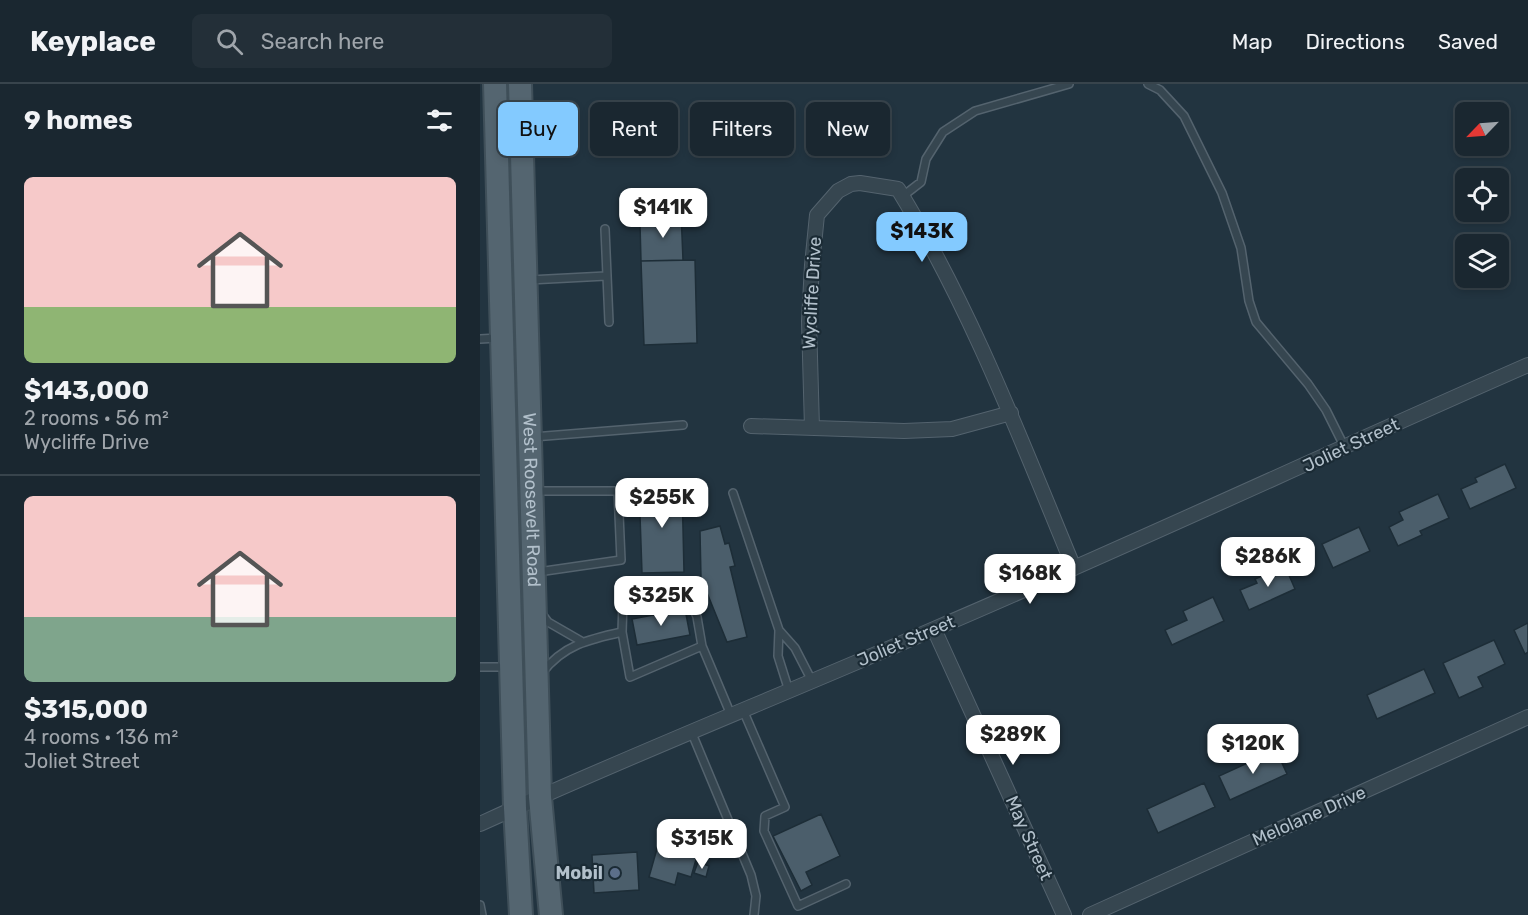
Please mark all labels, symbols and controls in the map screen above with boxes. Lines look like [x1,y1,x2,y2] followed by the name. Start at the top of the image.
[192,14,612,68] search box
[30,25,156,58] text: Keyplace
[213,25,246,58] icon: search
[261,28,384,55] text: Search here
[1232,29,1273,54] text: Map
[1306,29,1405,54] text: Directions
[1438,29,1498,54] text: Saved
[498,102,578,156] chip: Buy
[590,102,678,156] chip: Rent
[690,102,794,156] chip: Filters
[806,102,890,156] chip: New
[1455,102,1509,156] north arrow
[1455,102,1509,288] map controls
[423,104,456,137] icon: filters
[24,105,133,136] text: 9 homes
[1455,168,1509,222] button: locate
[621,188,705,239] pin: $141K
[633,195,693,219] text: $141K
[880,212,964,263] pin: $143K
[186,216,294,324] icon: home
[890,219,954,243] text: $143K
[1455,234,1509,288] button: layers
[798,236,826,350] street label: Wycliffe Drive
[24,375,149,406] text: $143,000
[24,406,169,430] text: 2 rooms · 56 m²
[518,412,545,587] street label: West Roosevelt Road
[1299,413,1403,477] street label: Joliet Street
[24,430,149,454] text: Wycliffe Drive
[620,478,704,529] pin: $255K
[629,485,695,509] text: $255K
[186,535,294,643] icon: home
[1226,537,1310,588] pin: $286K
[1235,544,1301,568] text: $286K
[988,554,1072,605] pin: $168K
[998,561,1062,585] text: $168K
[619,576,703,627] pin: $325K
[628,583,694,607] text: $325K
[854,611,958,671] street label: Joliet Street
[24,694,148,725] text: $315,000
[971,715,1055,766] pin: $289K
[980,722,1046,746] text: $289K
[1211,724,1295,775] pin: $120K
[24,725,178,749] text: 4 rooms · 136 m²
[1221,731,1285,755] text: $120K
[24,749,140,773] text: Joliet Street
[1249,781,1369,851] street label: Melolane Drive
[1001,792,1057,884] street label: May Street
[660,819,744,870] pin: $315K
[671,826,733,850] text: $315K
[555,862,603,884] place label: Mobil
[608,866,622,880] marker: Mobil

